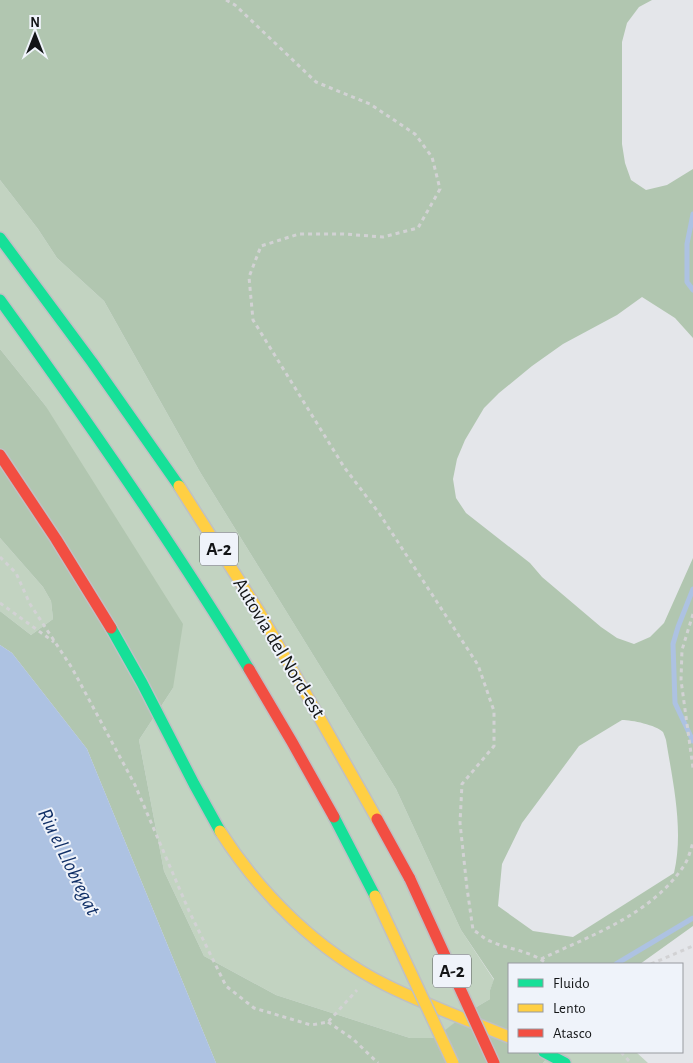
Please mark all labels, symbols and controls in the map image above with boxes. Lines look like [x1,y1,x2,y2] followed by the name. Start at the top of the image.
[10,10,60,60] north arrow
[30,16,40,30] text: N
[200,532,238,566] road number: A-2
[229,574,329,722] street label: Autovia del Nord-est
[34,805,104,919] water label: Riu el Llobregat
[433,954,471,988] road number: A-2
[508,963,683,1053] legend
[553,976,590,991] text: Fluido
[553,1001,586,1016] text: Lento
[553,1026,592,1041] text: Atasco

